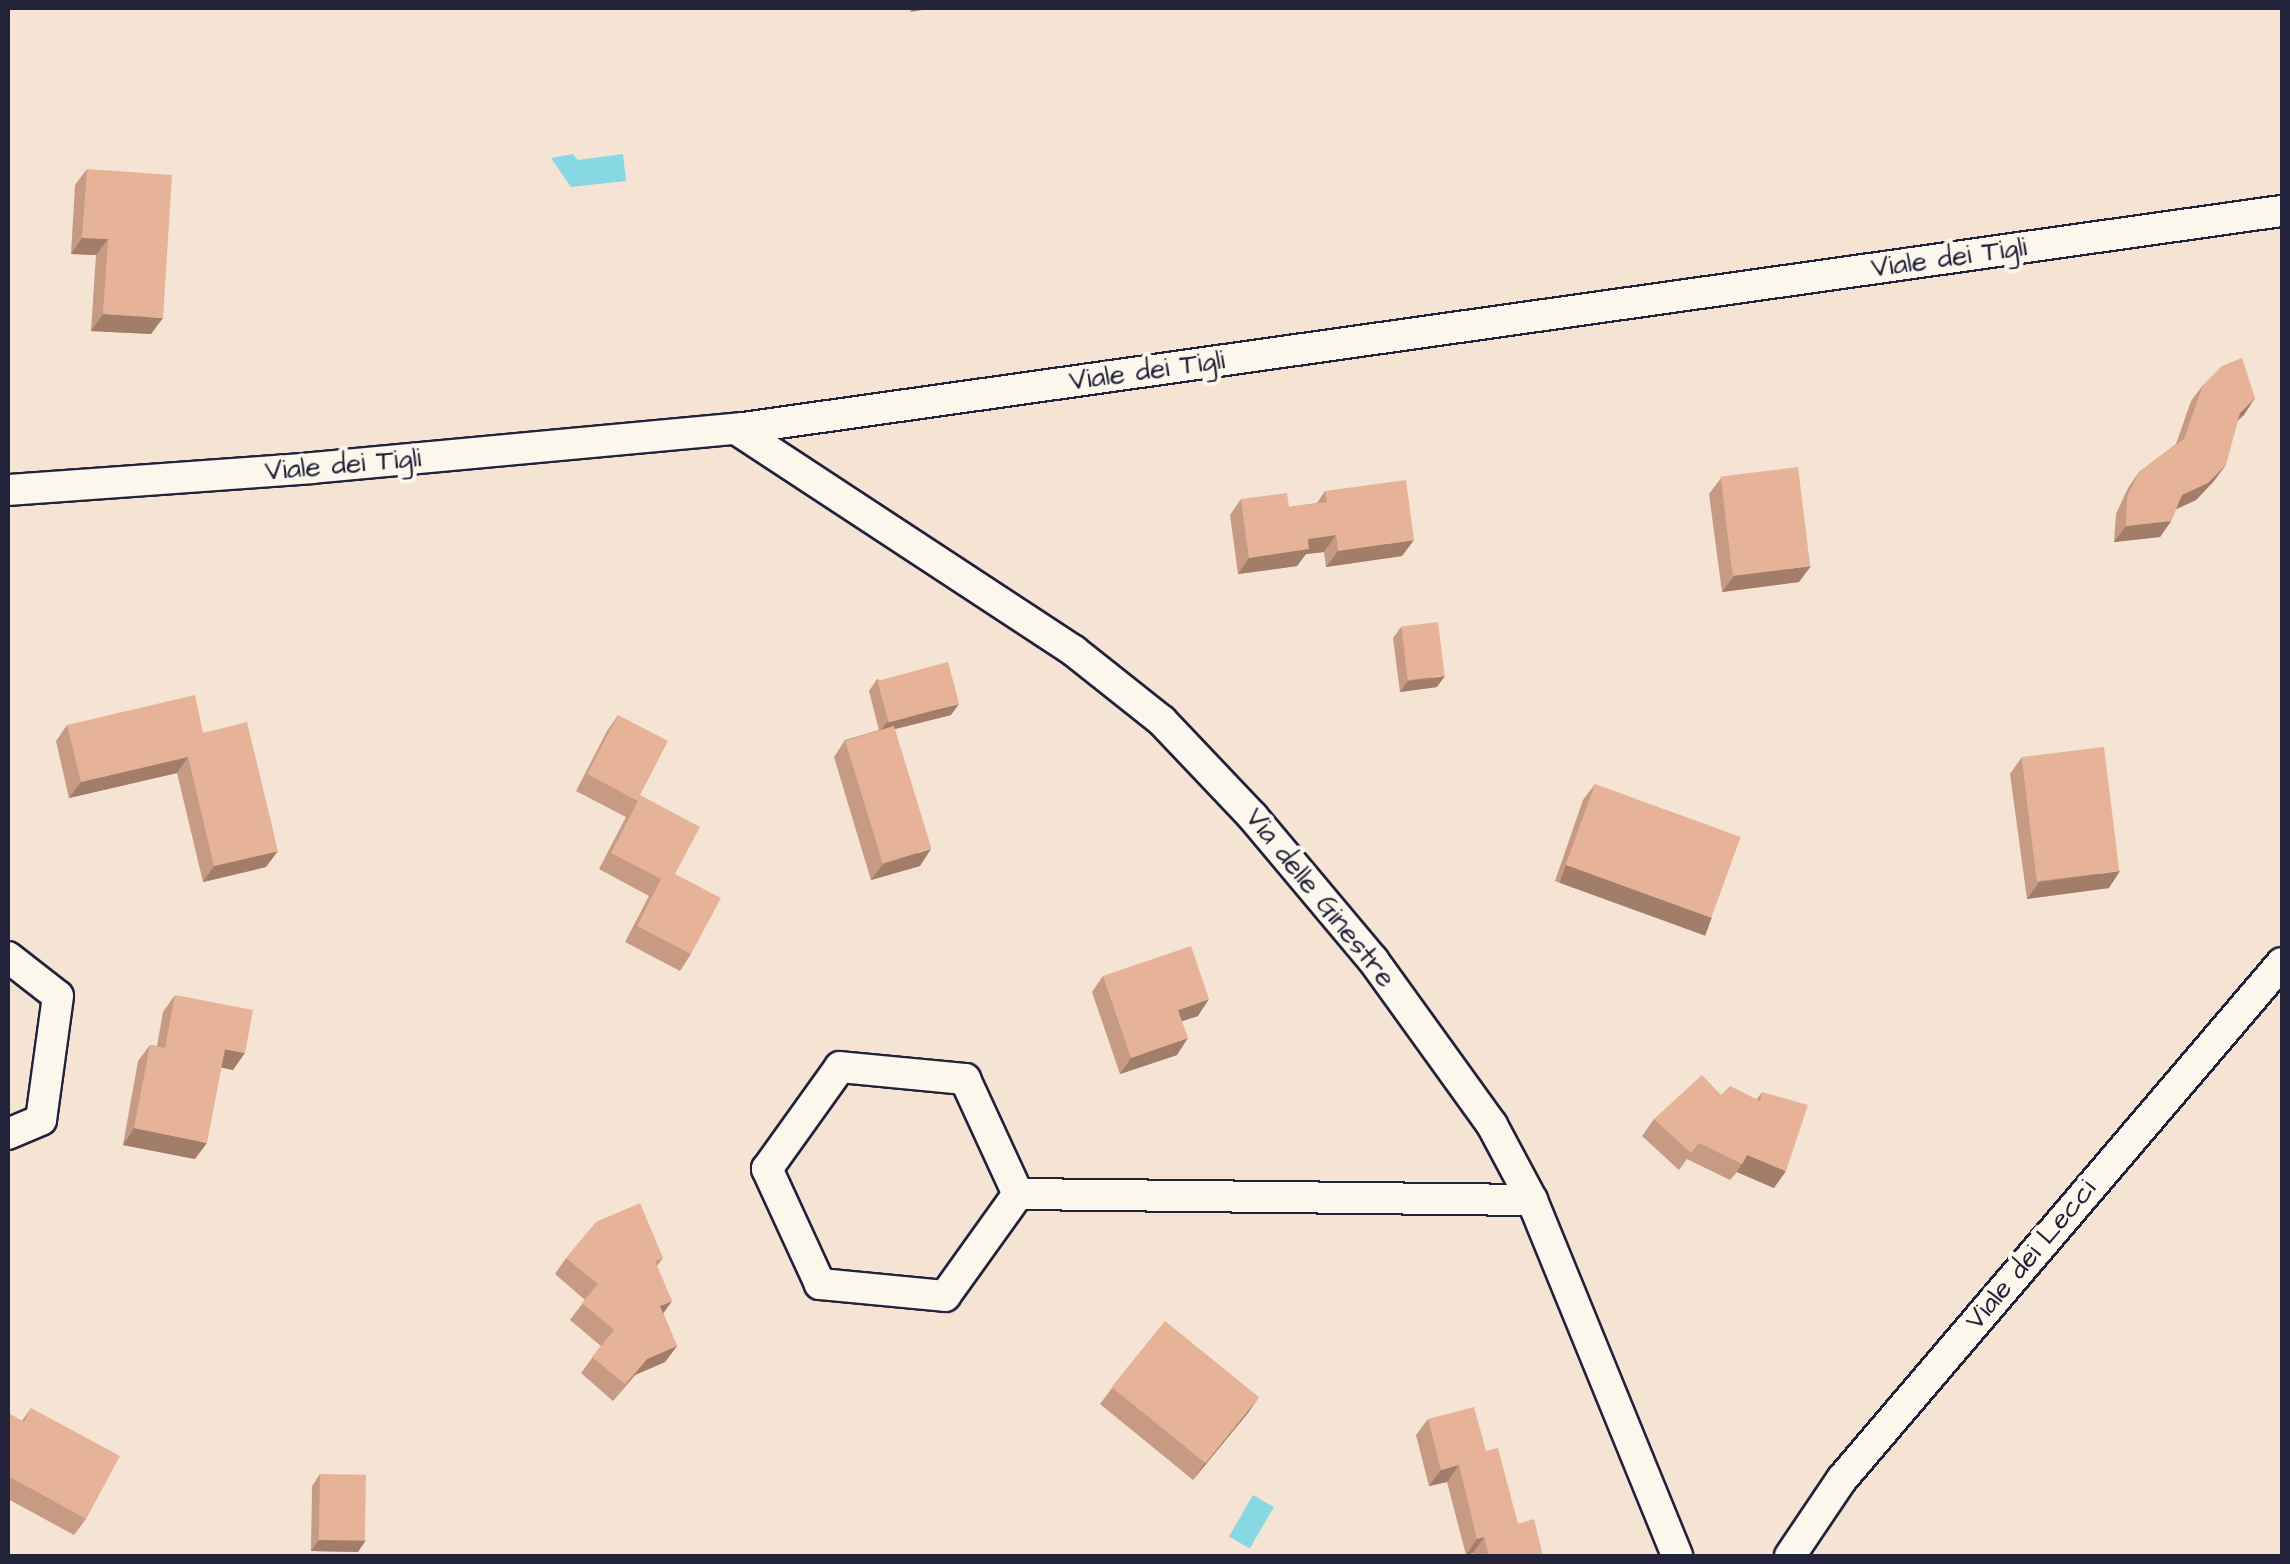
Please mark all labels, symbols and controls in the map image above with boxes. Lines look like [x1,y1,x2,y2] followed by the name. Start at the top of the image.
[1869,230,2029,286] street label: Viale dei Tigli
[1067,343,1227,399] street label: Viale dei Tigli
[264,441,422,489] street label: Viale dei Tigli
[1238,802,1402,994] street label: Via delle Ginestre
[1958,1173,2104,1337] street label: Viale dei Lecci

